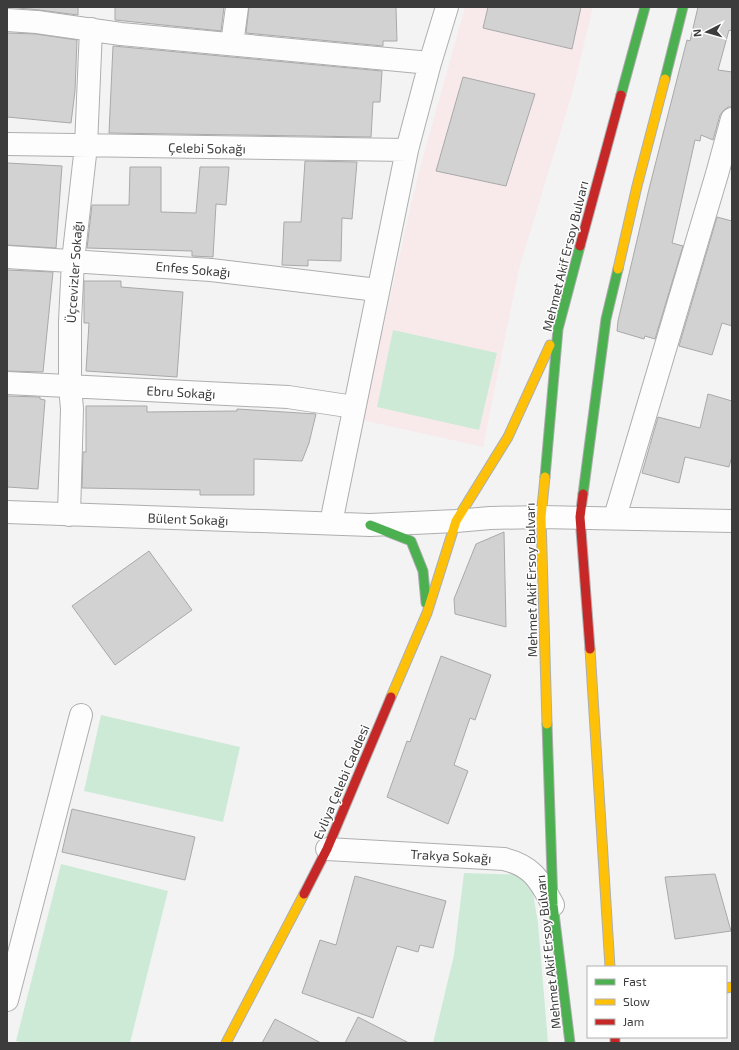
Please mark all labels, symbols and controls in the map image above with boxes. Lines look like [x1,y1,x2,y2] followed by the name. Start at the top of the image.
[687,12,727,52] north arrow
[690,28,703,38] text: N
[168,139,246,158] street label: Çelebi Sokağı
[539,179,591,333] street label: Mehmet Akif Ersoy Bulvarı
[62,220,87,324] street label: Üçcevizler Sokağı
[155,258,231,280] street label: Enfes Sokağı
[146,382,216,402] street label: Ebru Sokağı
[522,503,540,657] street label: Mehmet Akif Ersoy Bulvarı
[147,510,229,528] street label: Bülent Sokağı
[310,722,373,842] street label: Evliya Çelebi Caddesi
[410,846,492,866] street label: Trakya Sokağı
[532,874,564,1030] street label: Mehmet Akif Ersoy Bulvarı
[587,966,727,1038] legend
[623,974,647,988] text: Fast
[623,994,650,1008] text: Slow
[623,1014,644,1028] text: Jam

